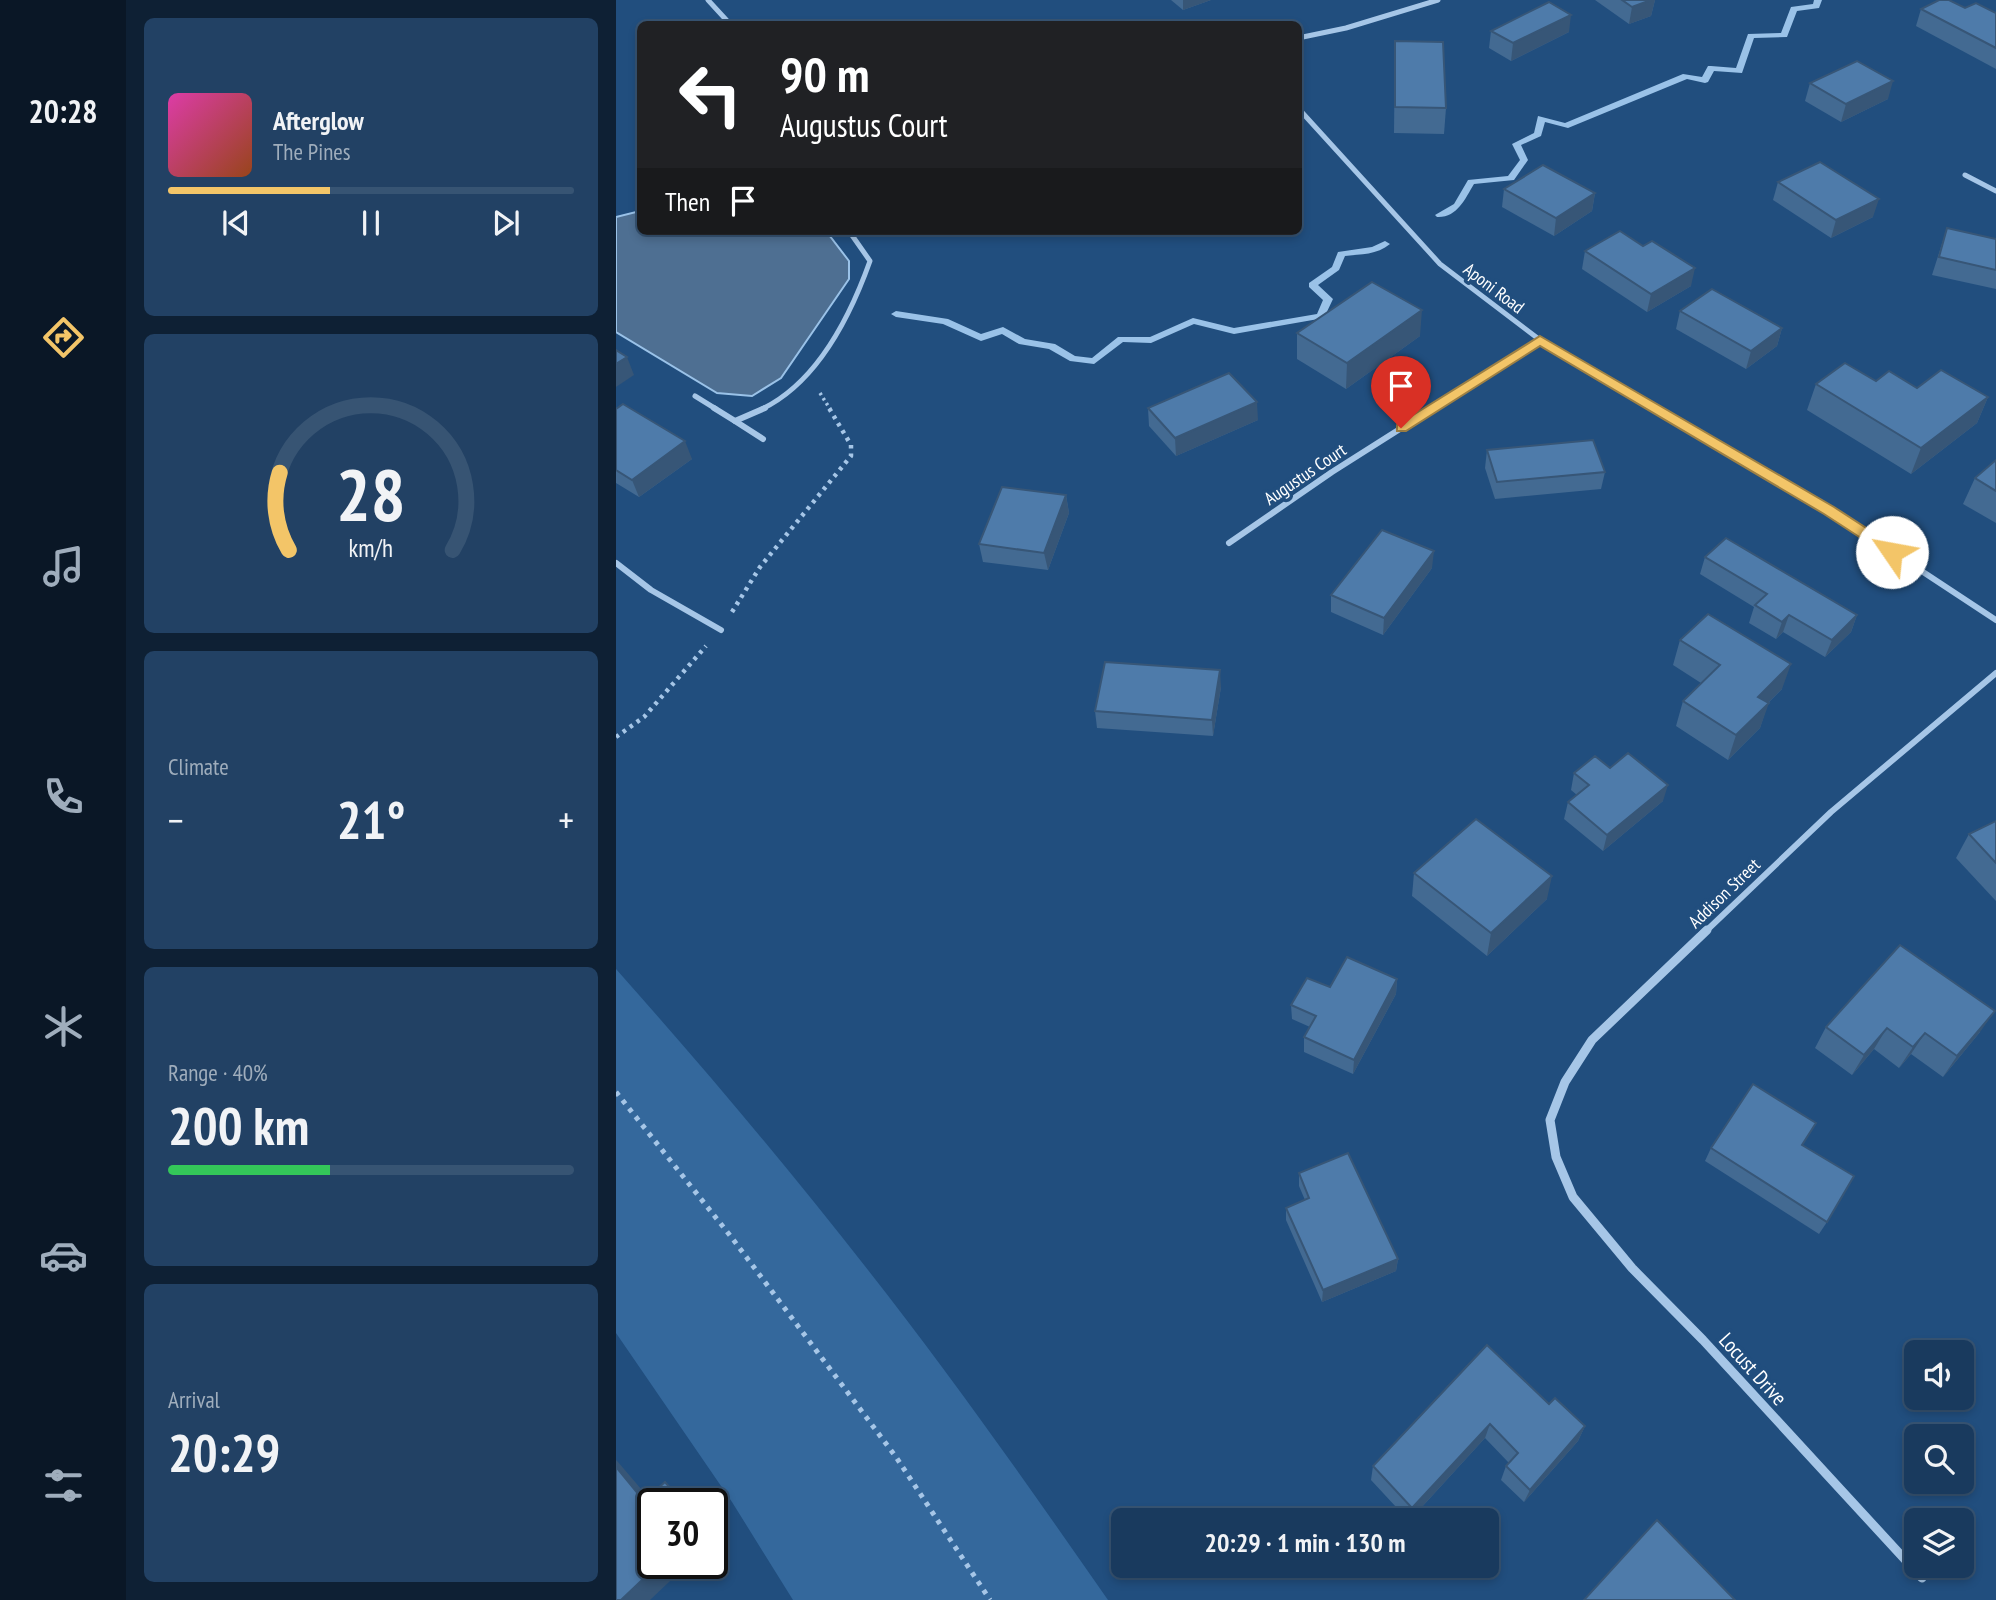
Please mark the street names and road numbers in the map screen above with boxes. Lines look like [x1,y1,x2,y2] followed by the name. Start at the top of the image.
[1459,258,1529,318] street label: Aponi Road
[1259,438,1351,510] street label: Augustus Court
[1683,853,1765,933] street label: Addison Street
[1713,1327,1793,1411] street label: Locust Drive

